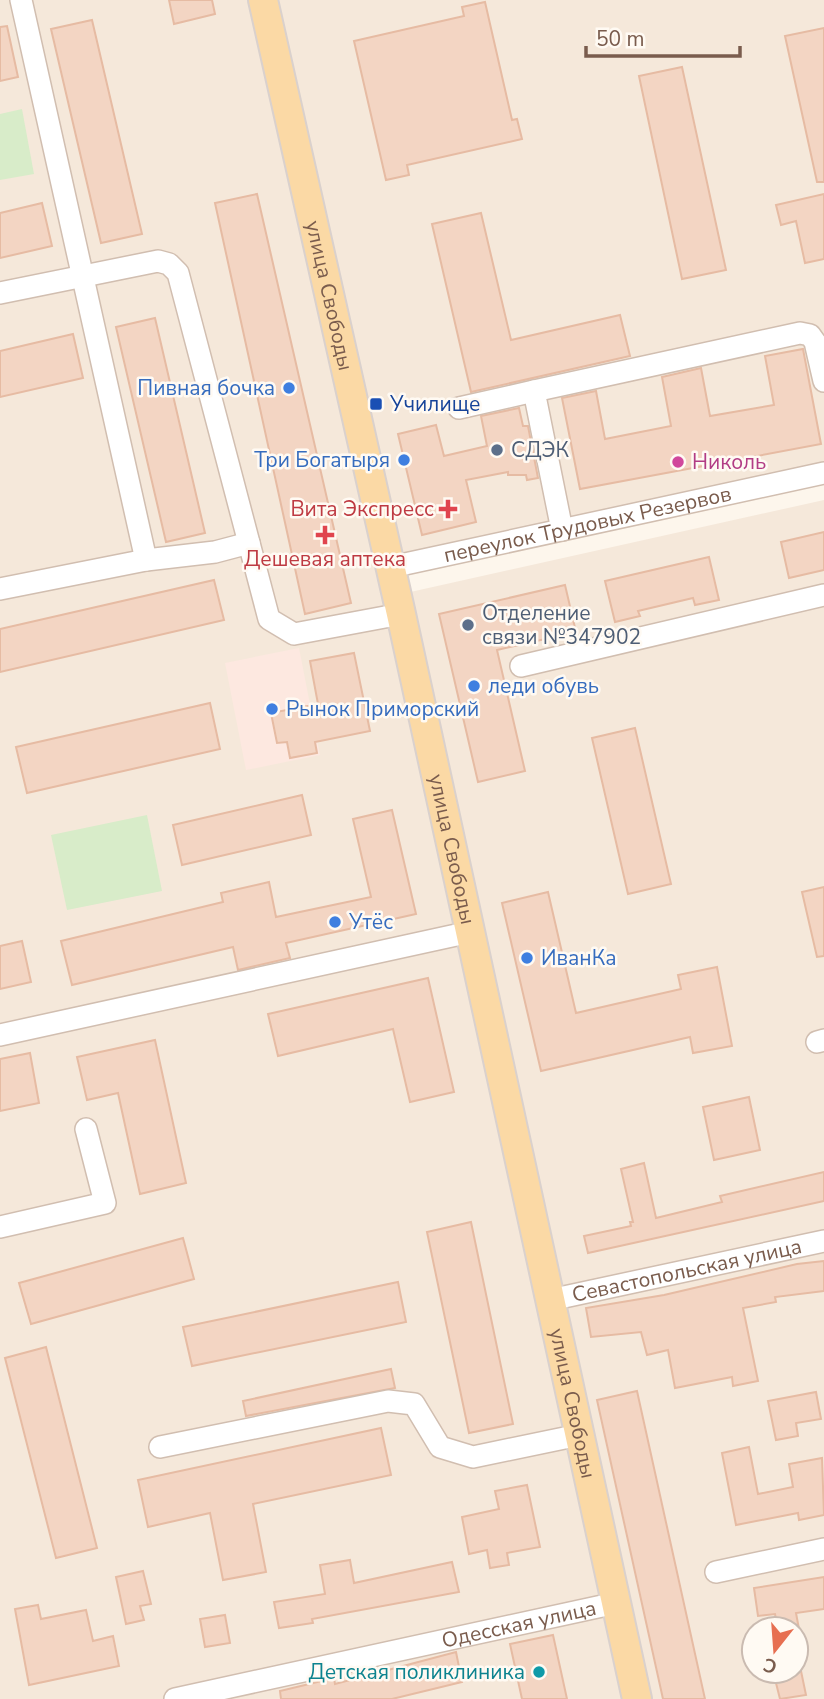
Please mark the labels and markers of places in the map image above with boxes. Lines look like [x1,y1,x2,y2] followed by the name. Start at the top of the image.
[137,374,275,402] place label: Пивная бочка
[281,380,297,396] marker: Пивная бочка
[389,390,480,418] place label: Училище
[368,396,384,412] marker: Училище
[511,436,570,464] place label: СДЭК
[489,442,505,458] marker: СДЭК
[254,446,390,474] place label: Три Богатыря
[692,448,766,476] place label: Николь
[396,452,412,468] marker: Три Богатыря
[670,454,686,470] marker: Николь
[290,495,434,523] place label: Вита Экспресс
[440,501,456,517] marker: Вита Экспресс
[317,527,333,543] marker: Дешевая аптека
[244,545,406,573] place label: Дешевая аптека
[482,599,641,651] place label: Отделение связи №347902
[460,617,476,633] marker: Отделение связи №347902
[488,672,599,700] place label: леди обувь
[466,678,482,694] marker: леди обувь
[286,695,479,723] place label: Рынок Приморский
[264,701,280,717] marker: Рынок Приморский
[348,908,393,936] place label: Утёс
[327,914,343,930] marker: Утёс
[541,944,616,972] place label: ИванКа
[519,950,535,966] marker: ИванКа
[308,1658,525,1686] place label: Детская поликлиника
[531,1664,547,1680] marker: Детская поликлиника

